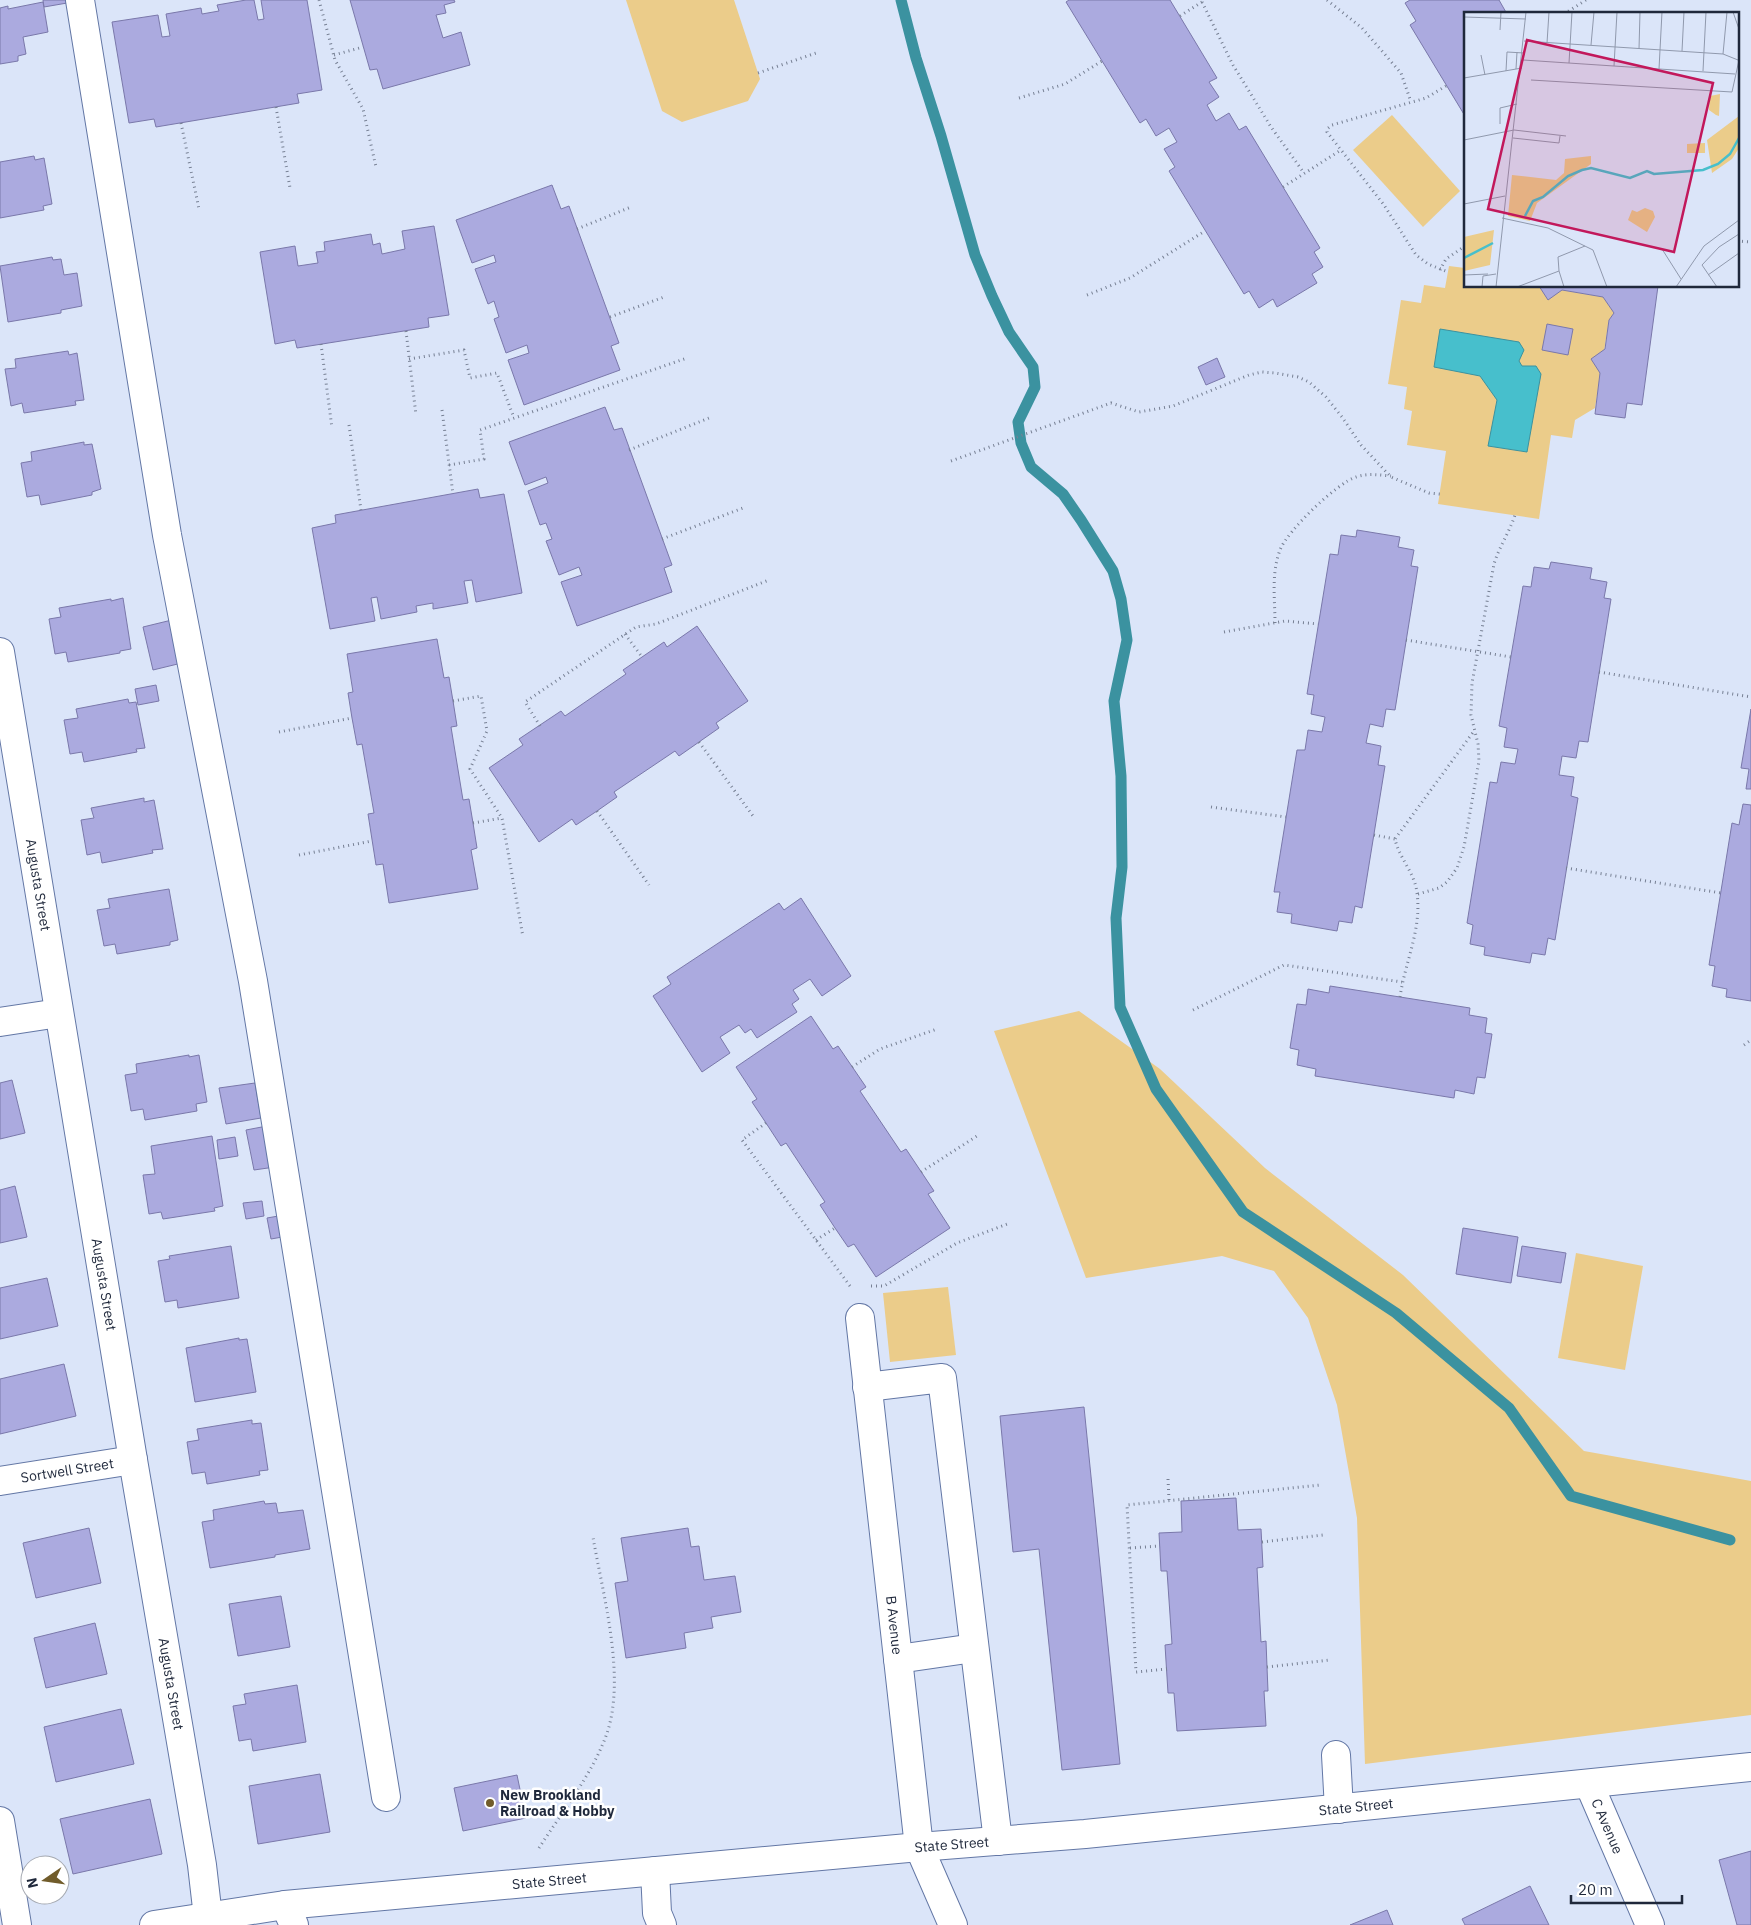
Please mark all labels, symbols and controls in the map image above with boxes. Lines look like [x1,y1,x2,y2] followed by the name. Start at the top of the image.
[1464,12,1738,288] inset map
[22,837,55,932] street label: Augusta Street
[88,1237,121,1332] street label: Augusta Street
[19,1454,115,1487] street label: Sortwell Street
[882,1595,907,1656] street label: B Avenue
[154,1636,188,1731] street label: Augusta Street
[500,1786,615,1820] place label: New Brookland Railroad & Hobby
[1318,1794,1394,1819] street label: State Street
[1587,1796,1627,1857] street label: C Avenue
[484,1797,496,1809] marker: New Brookland Railroad & Hobby
[914,1833,990,1856] street label: State Street
[20,1855,70,1905] north arrow
[511,1868,588,1893] street label: State Street
[1571,1872,1682,1904] scale bar
[22,1876,42,1890] text: N
[1578,1880,1613,1899] text: 20 m

